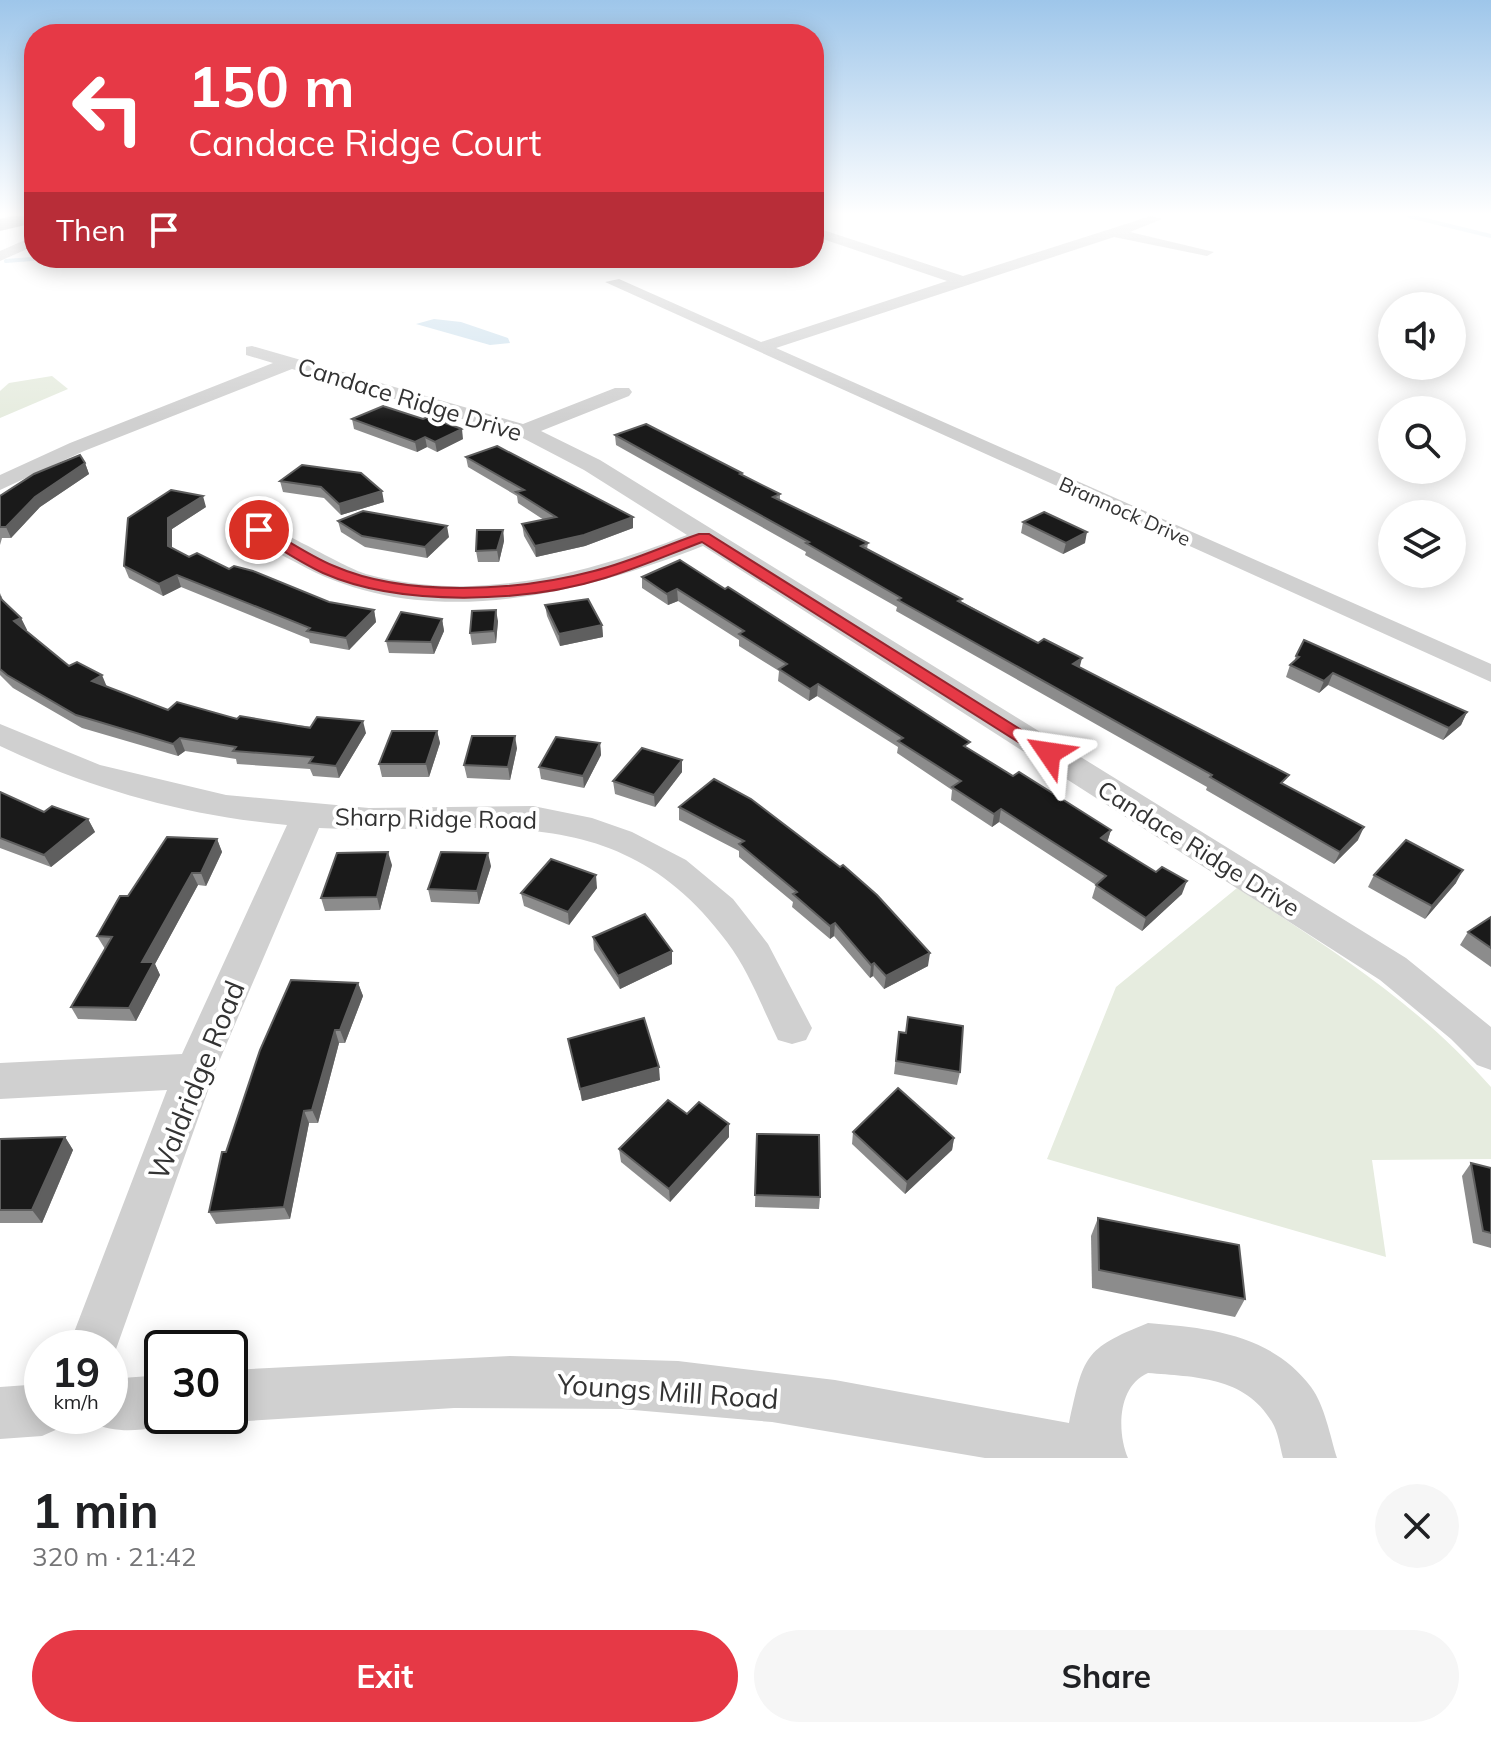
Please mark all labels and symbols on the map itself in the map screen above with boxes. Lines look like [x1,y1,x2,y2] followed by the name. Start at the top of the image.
[294,351,526,447] street label: Candace Ridge Drive
[1055,471,1195,551] street label: Brannock Drive
[225,496,293,564] pin
[1007,711,1091,795] position arrow
[1092,774,1306,922] street label: Candace Ridge Drive
[335,801,537,835] street label: Sharp Ridge Road
[140,975,252,1185] street label: Waldridge Road
[144,1330,248,1434] speed limit sign: 30
[555,1366,780,1416] street label: Youngs Mill Road

